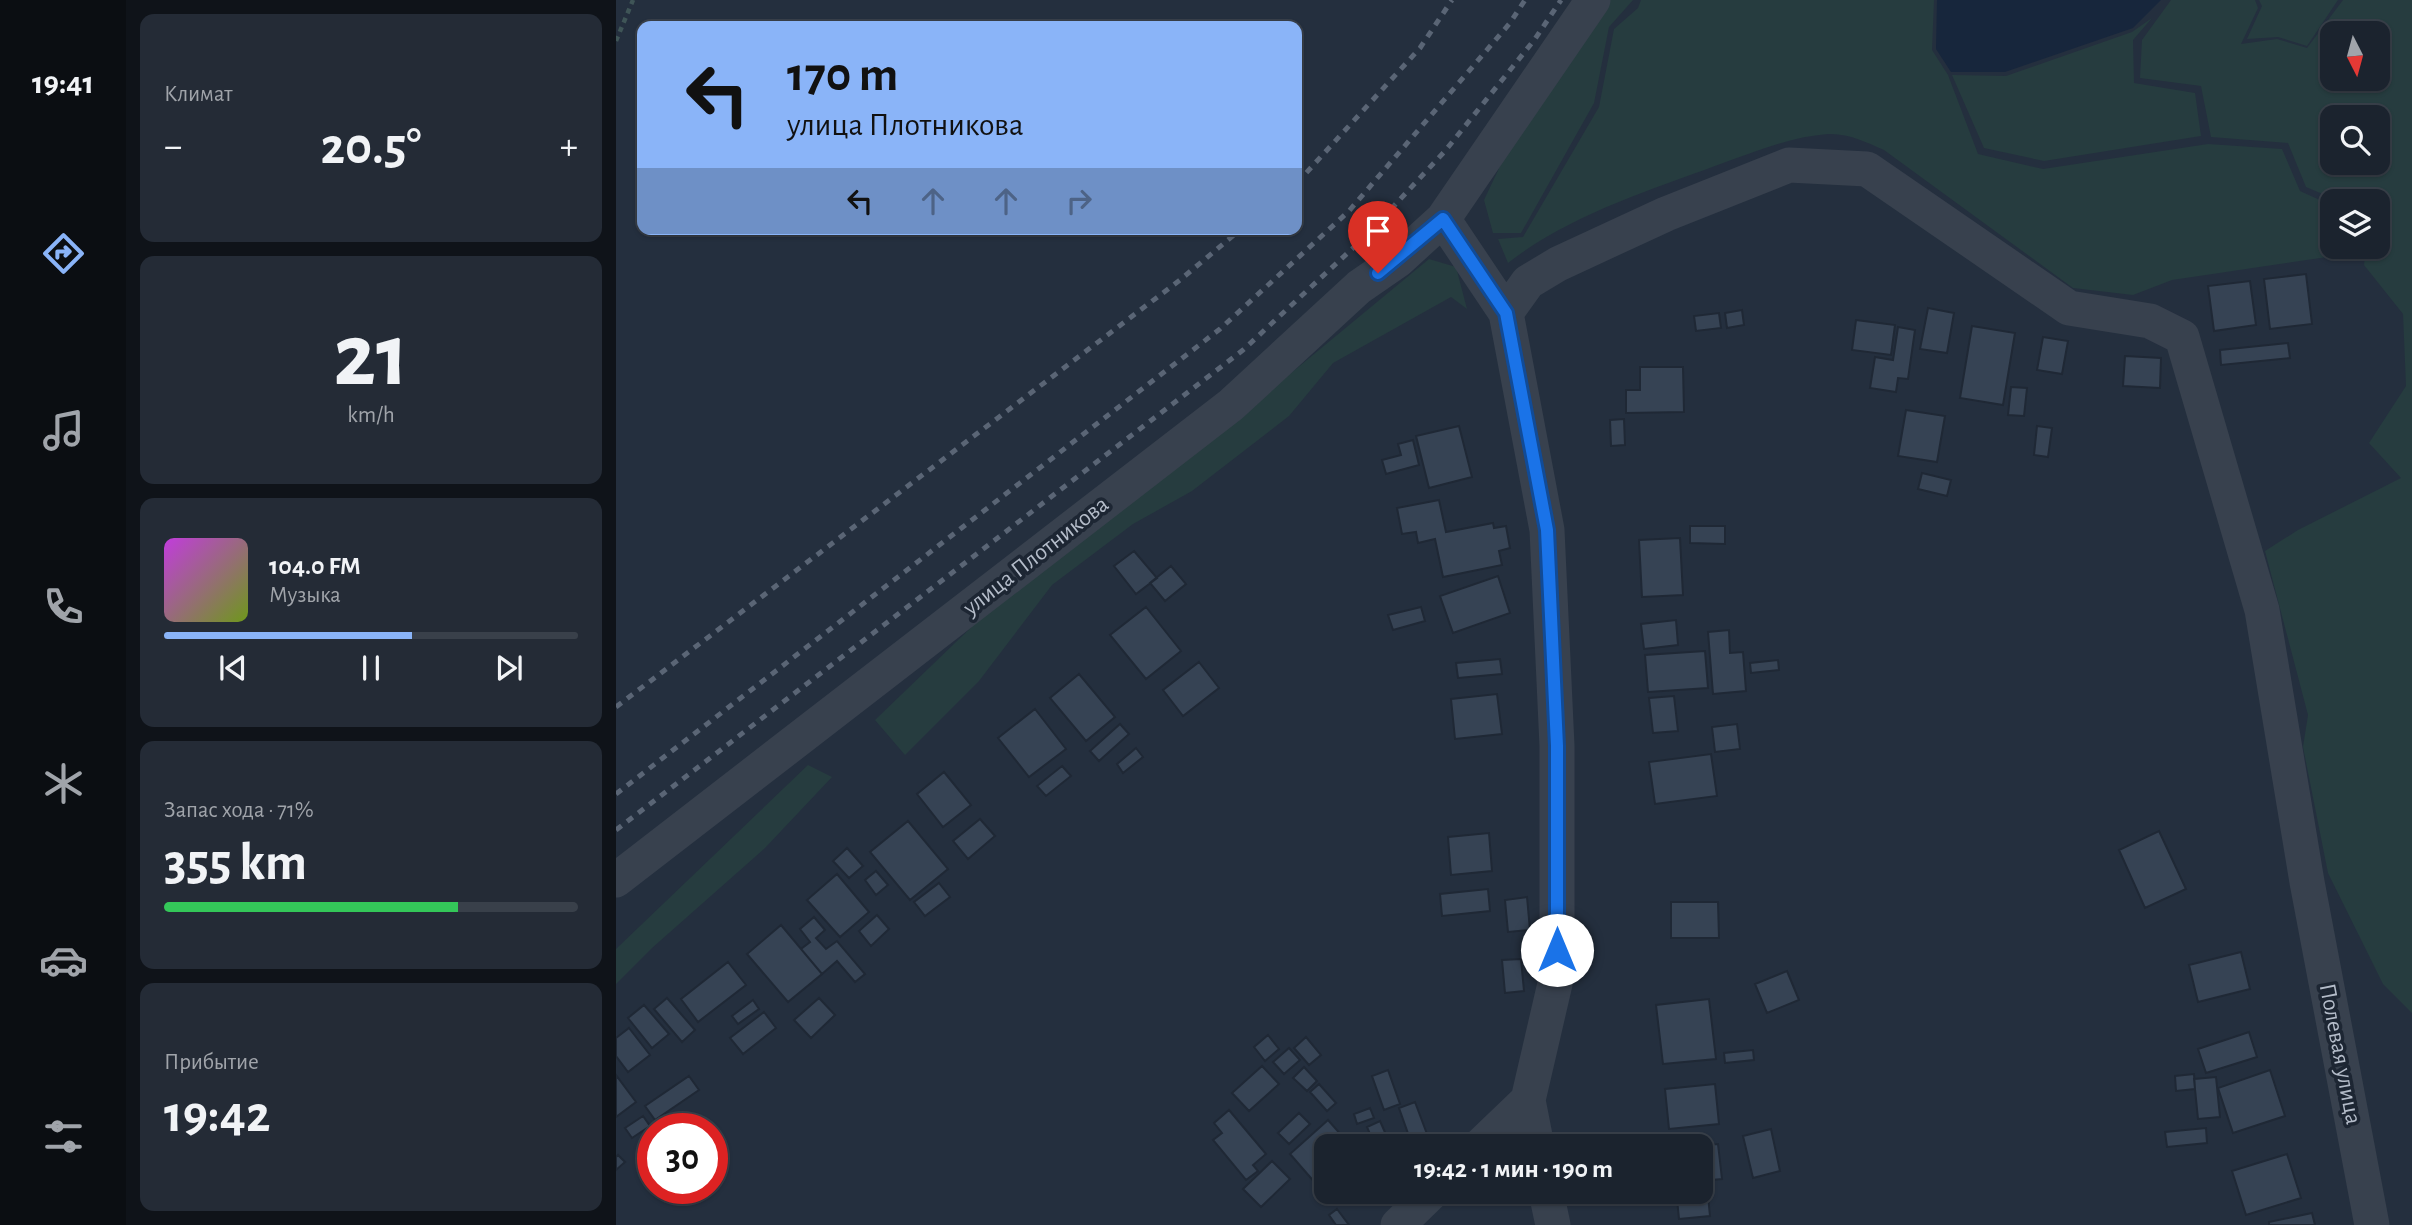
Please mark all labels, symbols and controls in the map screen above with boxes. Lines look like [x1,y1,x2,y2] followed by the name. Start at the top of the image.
[2320,21,2390,91] north arrow
[2320,21,2390,259] map controls
[672,49,763,140] icon: left
[787,51,898,100] text: 170 m
[32,67,94,99] text: 19:41
[164,83,233,106] text: Климат
[2320,105,2390,175] button: search
[787,109,1024,141] text: улица Плотникова
[320,121,422,173] text: 20.5°
[164,128,182,166] text: −
[560,128,578,166] text: +
[841,182,879,220] icon: left
[914,182,952,220] icon: ahead
[987,182,1025,220] icon: ahead
[1060,182,1098,220] icon: right
[2320,189,2390,259] button: layers
[1348,201,1408,273] pin
[1359,212,1397,250] icon: arrive
[39,229,88,278] icon: directions
[333,311,409,402] text: 21
[347,404,395,427] text: km/h
[39,406,88,455] icon: music
[958,492,1113,621] street label: улица Плотникова
[269,553,361,579] text: 104.0 FM
[39,582,88,631] icon: phone
[269,584,341,607] text: Музыка
[214,649,252,687] icon: previous
[352,649,390,687] icon: pause
[490,649,528,687] icon: next
[39,759,88,808] icon: climate
[164,799,314,822] text: Запас хода · 71%
[164,837,307,889] text: 355 km
[1520,913,1594,987] position arrow
[39,936,88,985] icon: car
[2315,981,2365,1127] street label: Полевая улица
[164,1051,259,1074] text: Прибытие
[164,1089,270,1141] text: 19:42
[39,1112,88,1161] icon: filters
[637,1113,728,1204] speed limit sign: 30
[1414,1156,1613,1182] text: 19:42 · 1 мин · 190 m

